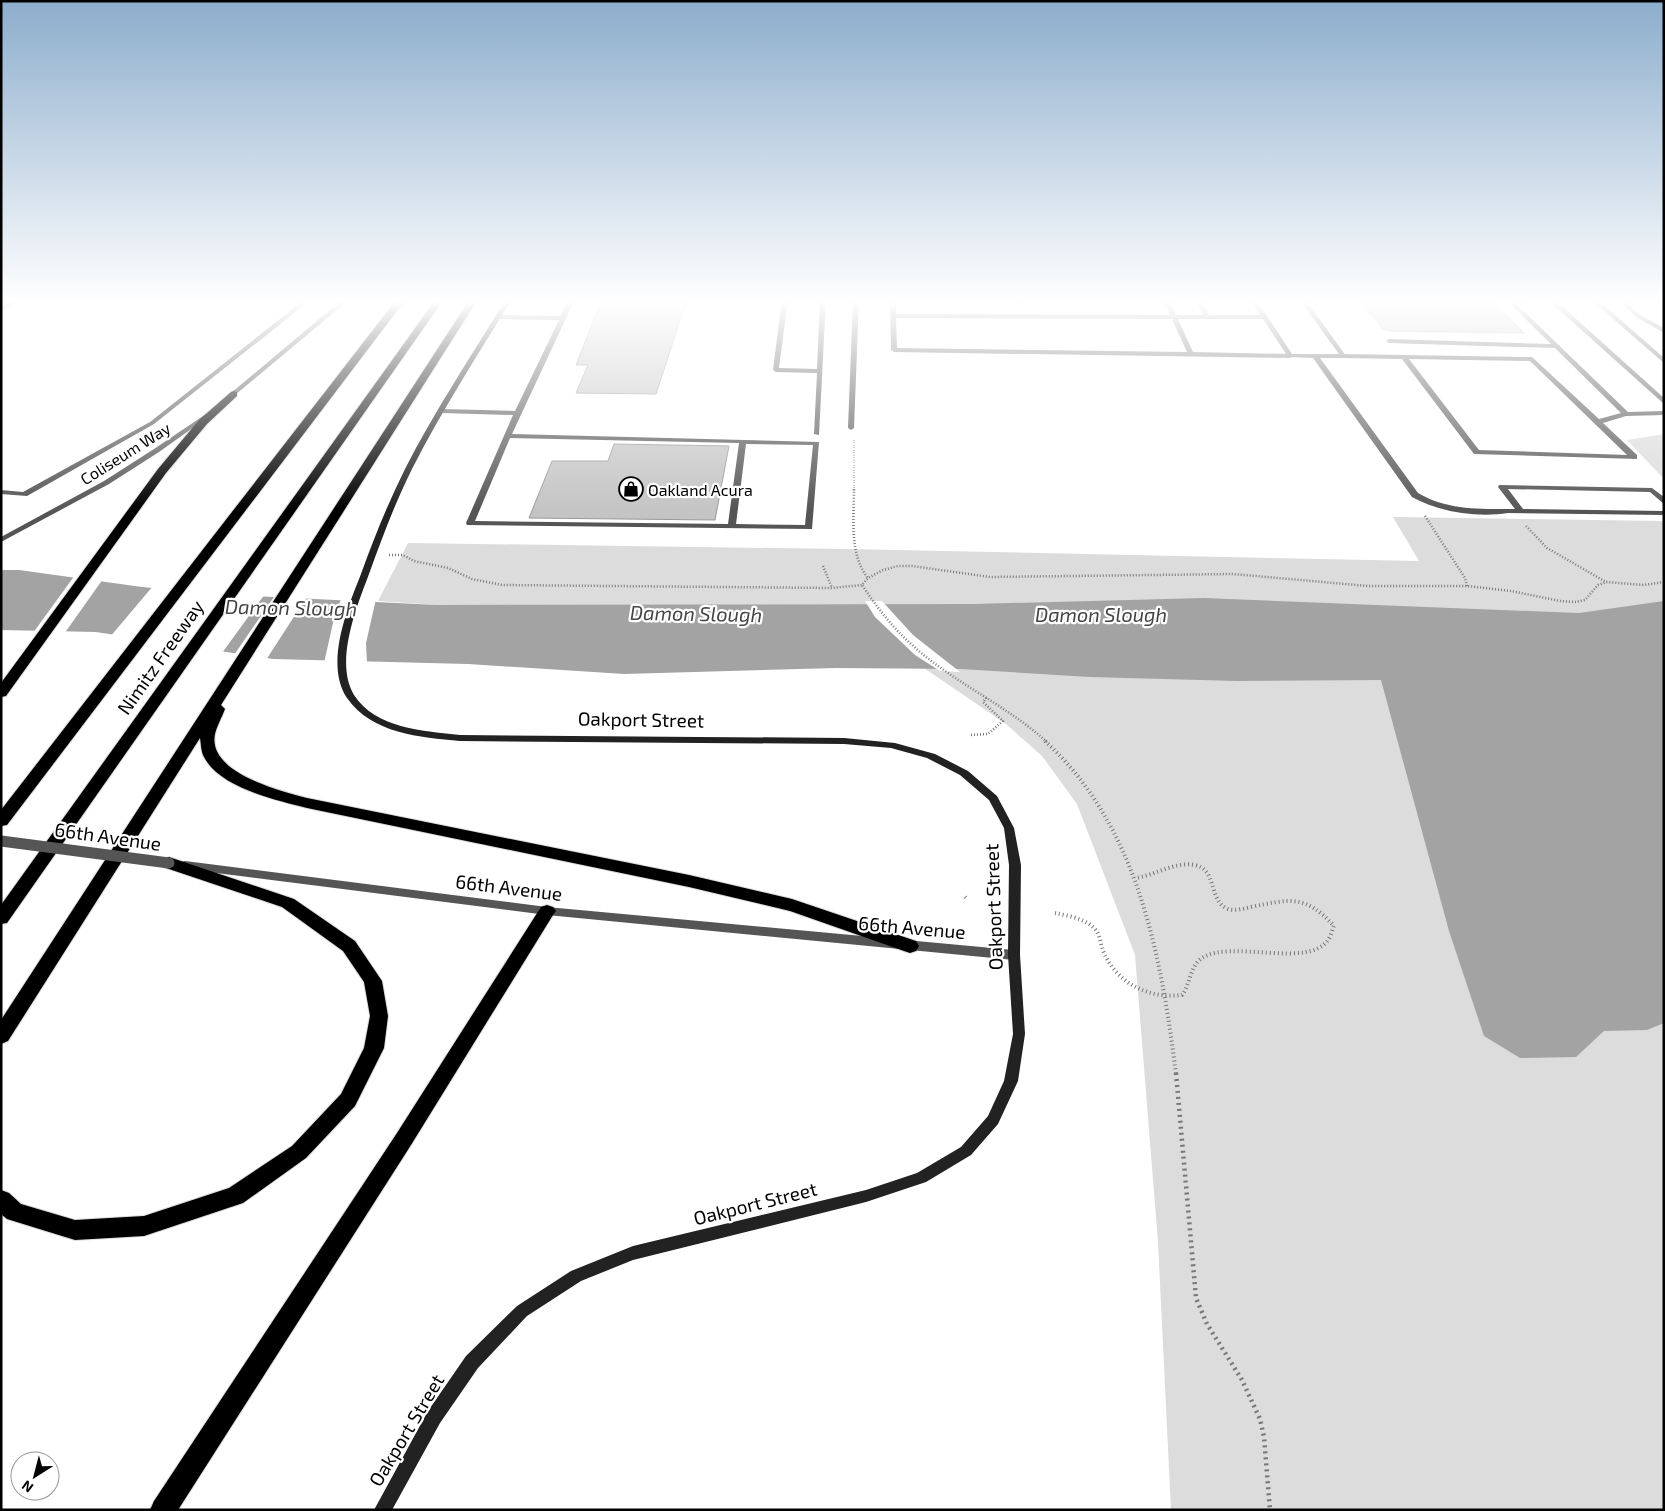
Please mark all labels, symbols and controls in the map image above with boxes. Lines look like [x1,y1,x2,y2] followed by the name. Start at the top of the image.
[77,418,174,488] street label: Coliseum Way
[618,476,644,502] shop icon: Oakland Acura
[648,480,753,499] place label: Oakland Acura
[225,594,357,620] water label: Damon Slough
[112,595,208,719] street label: Nimitz Freeway
[630,600,762,626] water label: Damon Slough
[1035,602,1167,626] water label: Damon Slough
[578,706,704,732] street label: Oakport Street
[53,817,163,855] street label: 66th Avenue
[979,843,1007,971] street label: Oakport Street
[454,869,564,905] street label: 66th Avenue
[857,911,967,943] street label: 66th Avenue
[691,1177,819,1229] street label: Oakport Street
[364,1370,448,1490] street label: Oakport Street
[10,1451,60,1501] north arrow
[18,1477,36,1497] text: N

